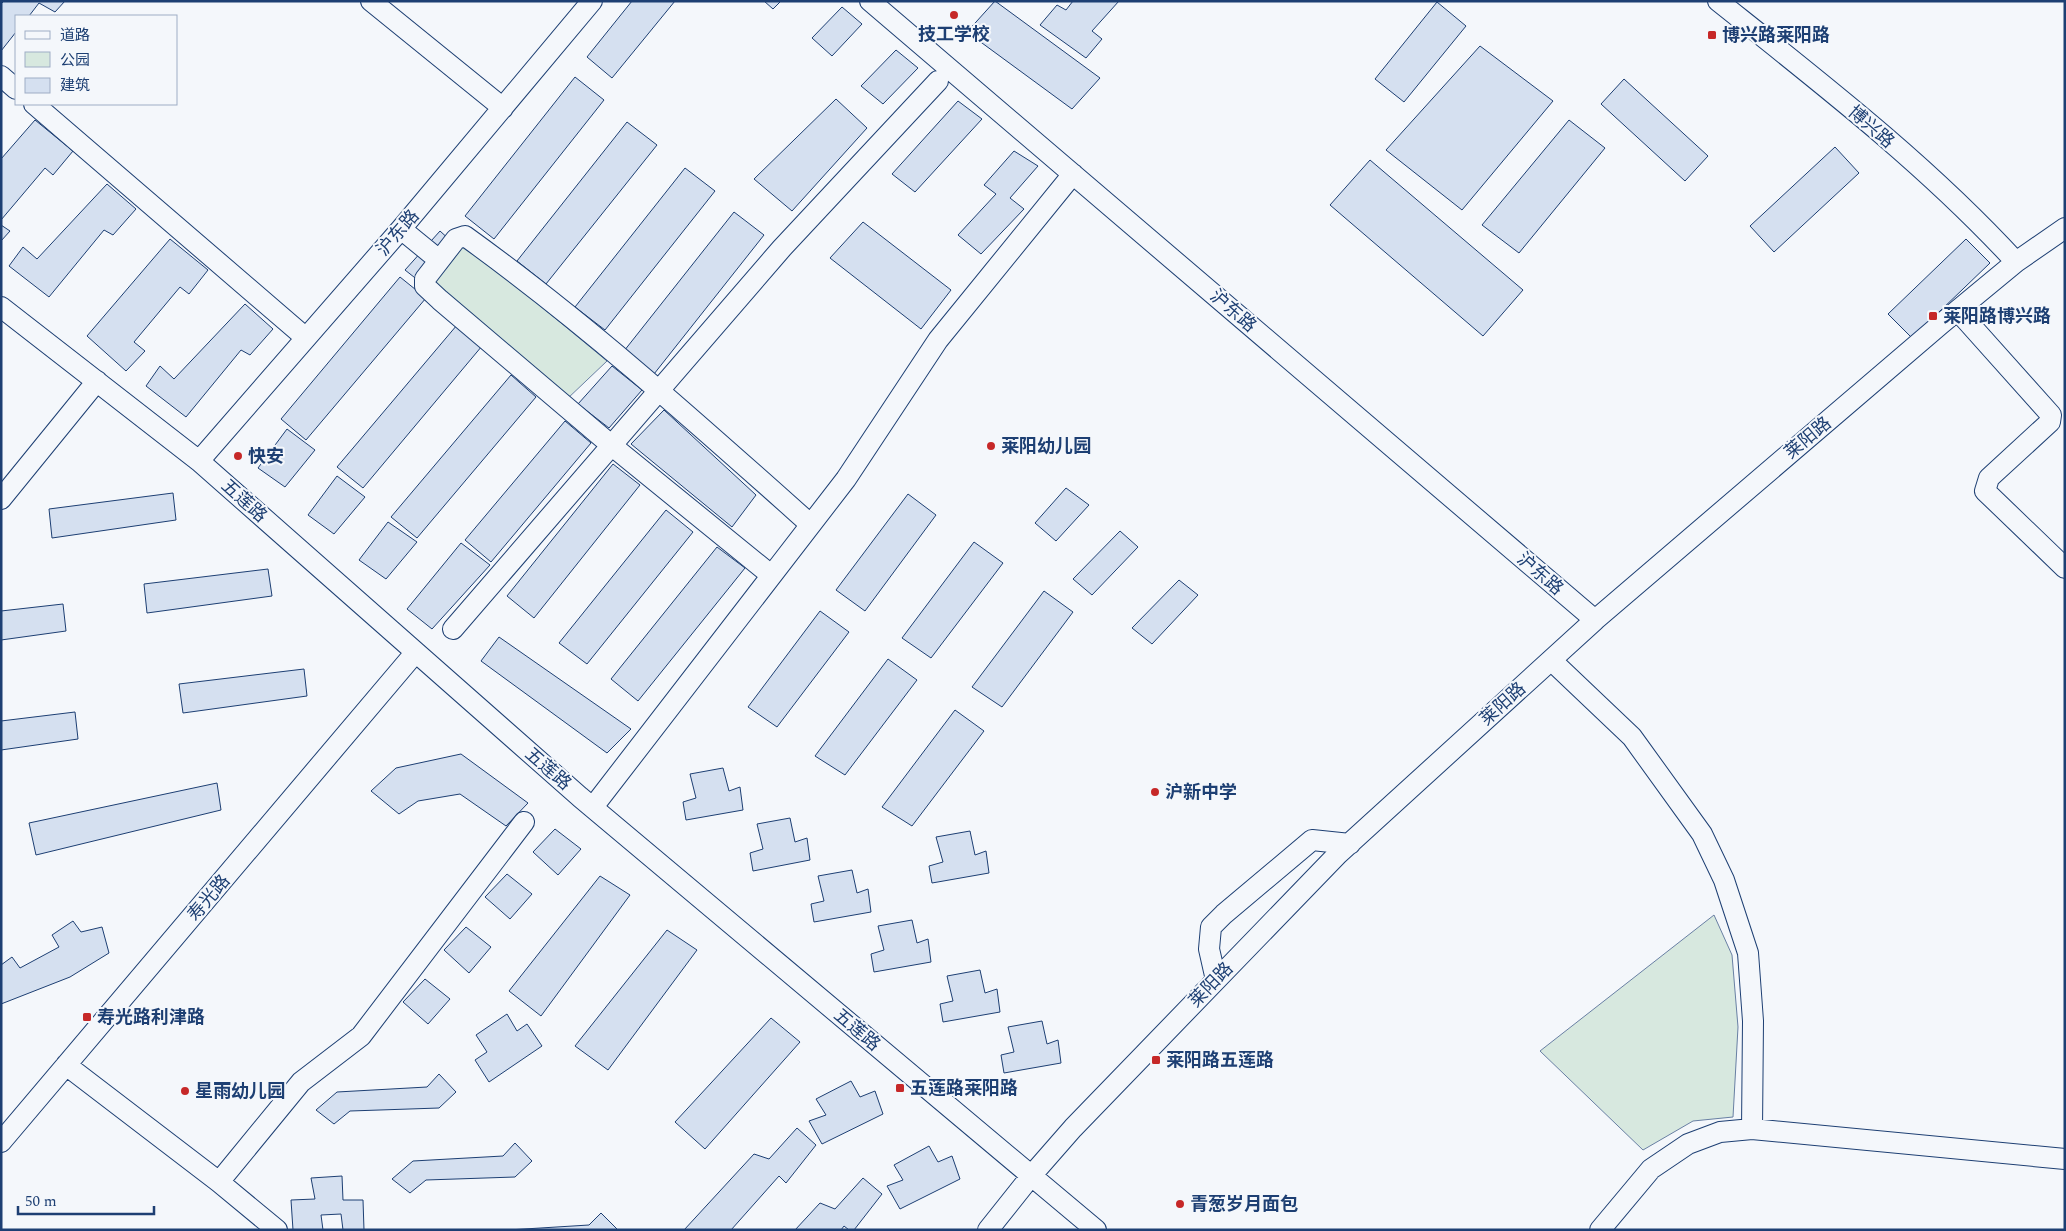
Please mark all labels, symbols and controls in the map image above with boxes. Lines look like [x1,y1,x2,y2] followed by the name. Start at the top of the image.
[948,9,960,21] marker: 技工学校
[15,15,178,105] legend
[918,21,990,48] place label: 技工学校
[1722,22,1830,49] place label: 博兴路莱阳路
[60,24,90,47] text: 道路
[1706,29,1718,41] marker: 博兴路莱阳路
[60,49,90,72] text: 公园
[60,74,90,97] text: 建筑
[1842,99,1900,155] street label: 博兴路
[370,204,426,262] street label: 沪东路
[1204,283,1262,339] street label: 沪东路
[1943,303,2051,330] place label: 莱阳路博兴路
[1927,310,1939,322] marker: 莱阳路博兴路
[1779,410,1837,466] street label: 莱阳路
[1001,433,1091,460] place label: 莱阳幼儿园
[985,440,997,452] marker: 莱阳幼儿园
[248,443,284,470] place label: 快安
[232,450,244,462] marker: 快安
[215,473,273,529] street label: 五莲路
[1511,546,1569,602] street label: 沪东路
[1474,676,1532,732] street label: 莱阳路
[519,741,577,797] street label: 五莲路
[1165,779,1237,806] place label: 沪新中学
[1149,786,1161,798] marker: 沪新中学
[181,869,237,927] street label: 寿光路
[1183,956,1239,1014] street label: 莱阳路
[828,1002,886,1058] street label: 五莲路
[97,1004,205,1031] place label: 寿光路利津路
[81,1011,93,1023] marker: 寿光路利津路
[1166,1047,1274,1074] place label: 莱阳路五莲路
[1150,1054,1162,1066] marker: 莱阳路五莲路
[910,1075,1018,1102] place label: 五莲路莱阳路
[195,1078,285,1105] place label: 星雨幼儿园
[894,1082,906,1094] marker: 五莲路莱阳路
[179,1085,191,1097] marker: 星雨幼儿园
[18,1184,154,1216] scale bar
[25,1190,57,1213] text: 50 m
[1190,1191,1298,1218] place label: 青葱岁月面包
[1174,1198,1186,1210] marker: 青葱岁月面包

